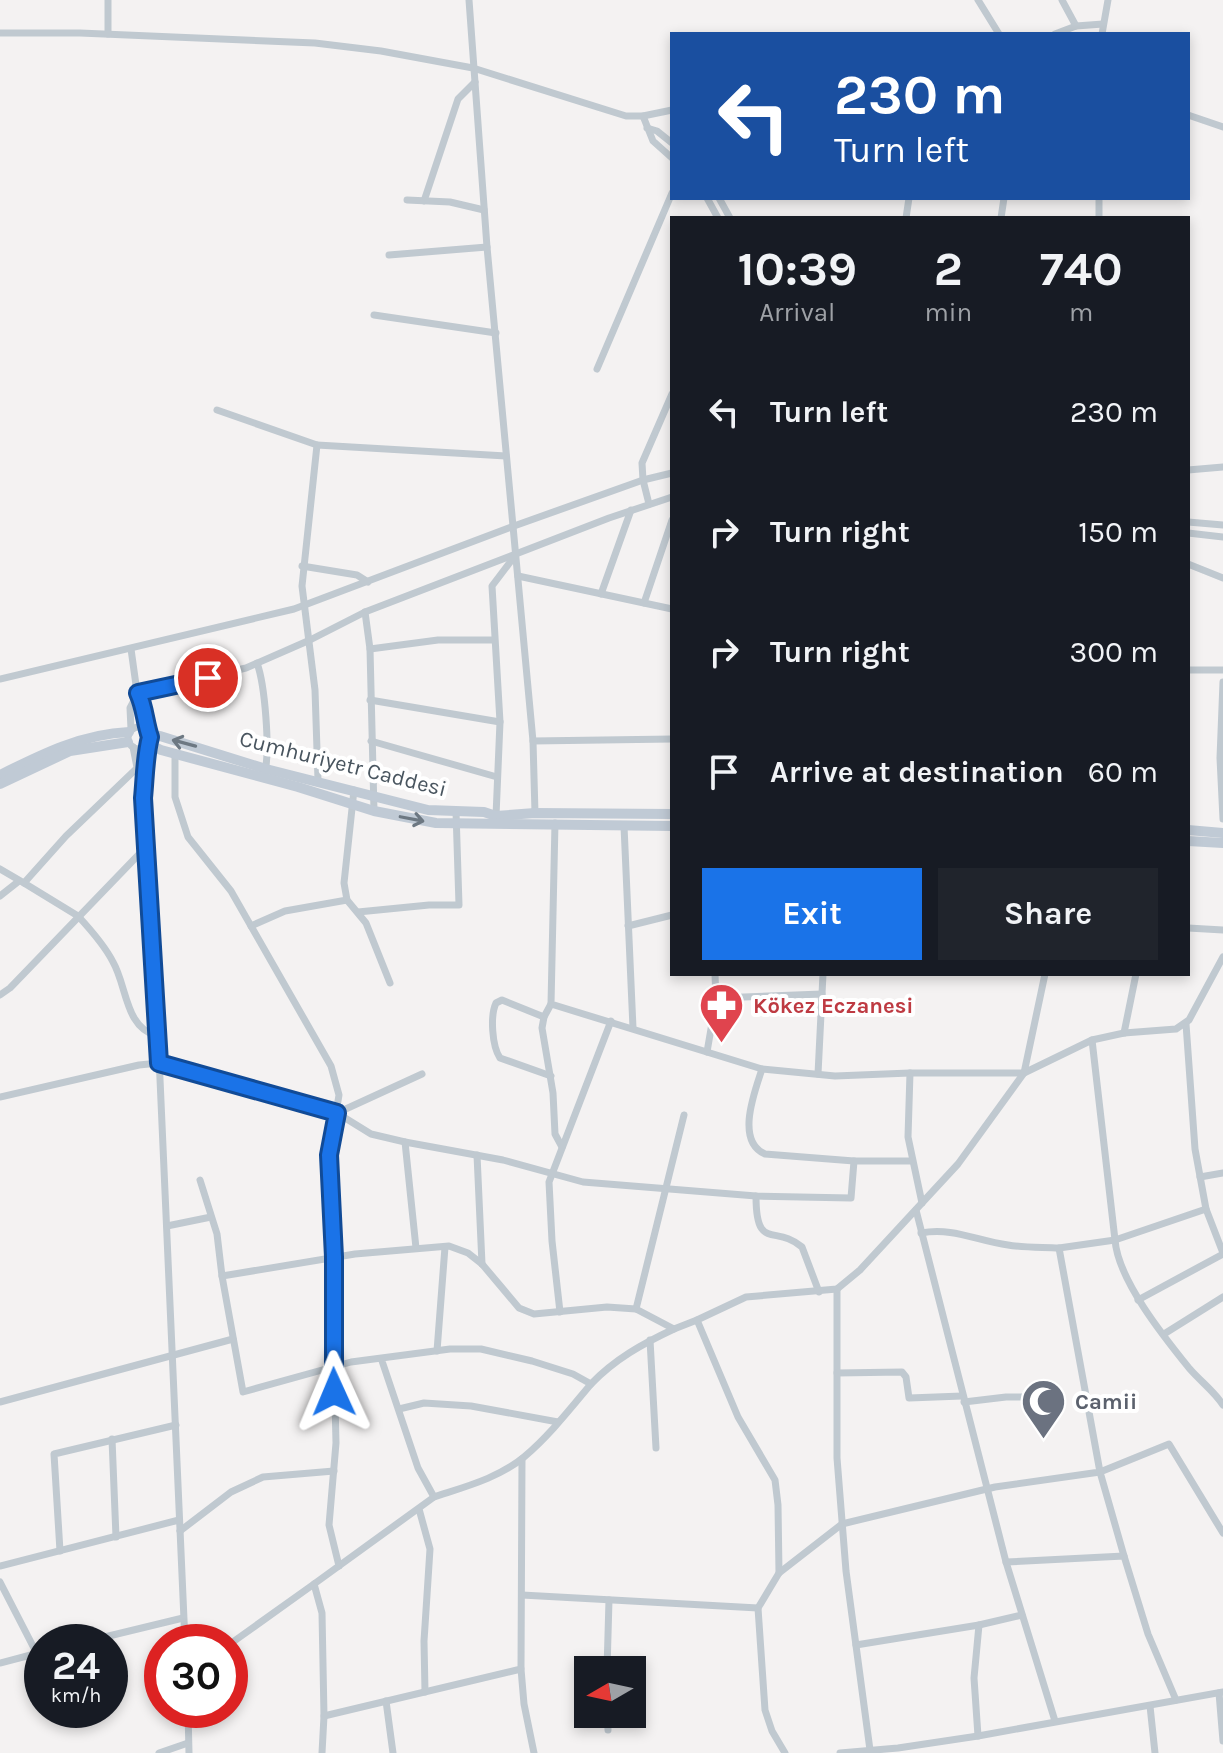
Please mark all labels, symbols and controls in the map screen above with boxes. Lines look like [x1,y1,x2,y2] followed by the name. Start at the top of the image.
[834,62,1005,127] text: 230 m
[702,64,806,168] icon: left
[834,129,969,171] text: Turn left
[737,241,857,297] text: 10:39
[934,241,963,297] text: 2
[1040,241,1123,297] text: 740
[759,297,835,328] text: Arrival
[924,297,972,328] text: min
[1069,297,1093,328] text: m
[702,390,746,434] icon: left
[770,394,888,430] text: Turn left
[1070,394,1158,430] text: 230 m
[702,510,746,554] icon: right
[770,514,910,550] text: Turn right
[1078,514,1158,550] text: 150 m
[702,630,746,674] icon: right
[770,634,910,670] text: Turn right
[1069,634,1158,670] text: 300 m
[174,644,242,712] pin
[186,656,230,700] icon: arrive
[237,726,449,802] street label: Cumhuriyetr Caddesi
[171,734,197,749] one-way arrow
[702,750,746,794] icon: arrive
[770,754,1064,790] text: Arrive at destination
[1088,754,1158,790] text: 60 m
[398,812,424,827] one-way arrow
[702,868,922,960] button: Exit
[938,868,1158,960] button: Share
[698,982,746,1045] pharmacy icon: Kökez Eczanesi
[753,993,913,1019] place label: Kökez Eczanesi
[292,1350,376,1434] position arrow
[1020,1378,1068,1441] mosque icon: Camii
[1075,1389,1137,1415] place label: Camii
[144,1624,248,1728] speed limit sign: 30
[52,1642,100,1689] text: 24
[574,1656,646,1728] north arrow
[574,1656,646,1728] map controls
[51,1684,101,1707] text: km/h

